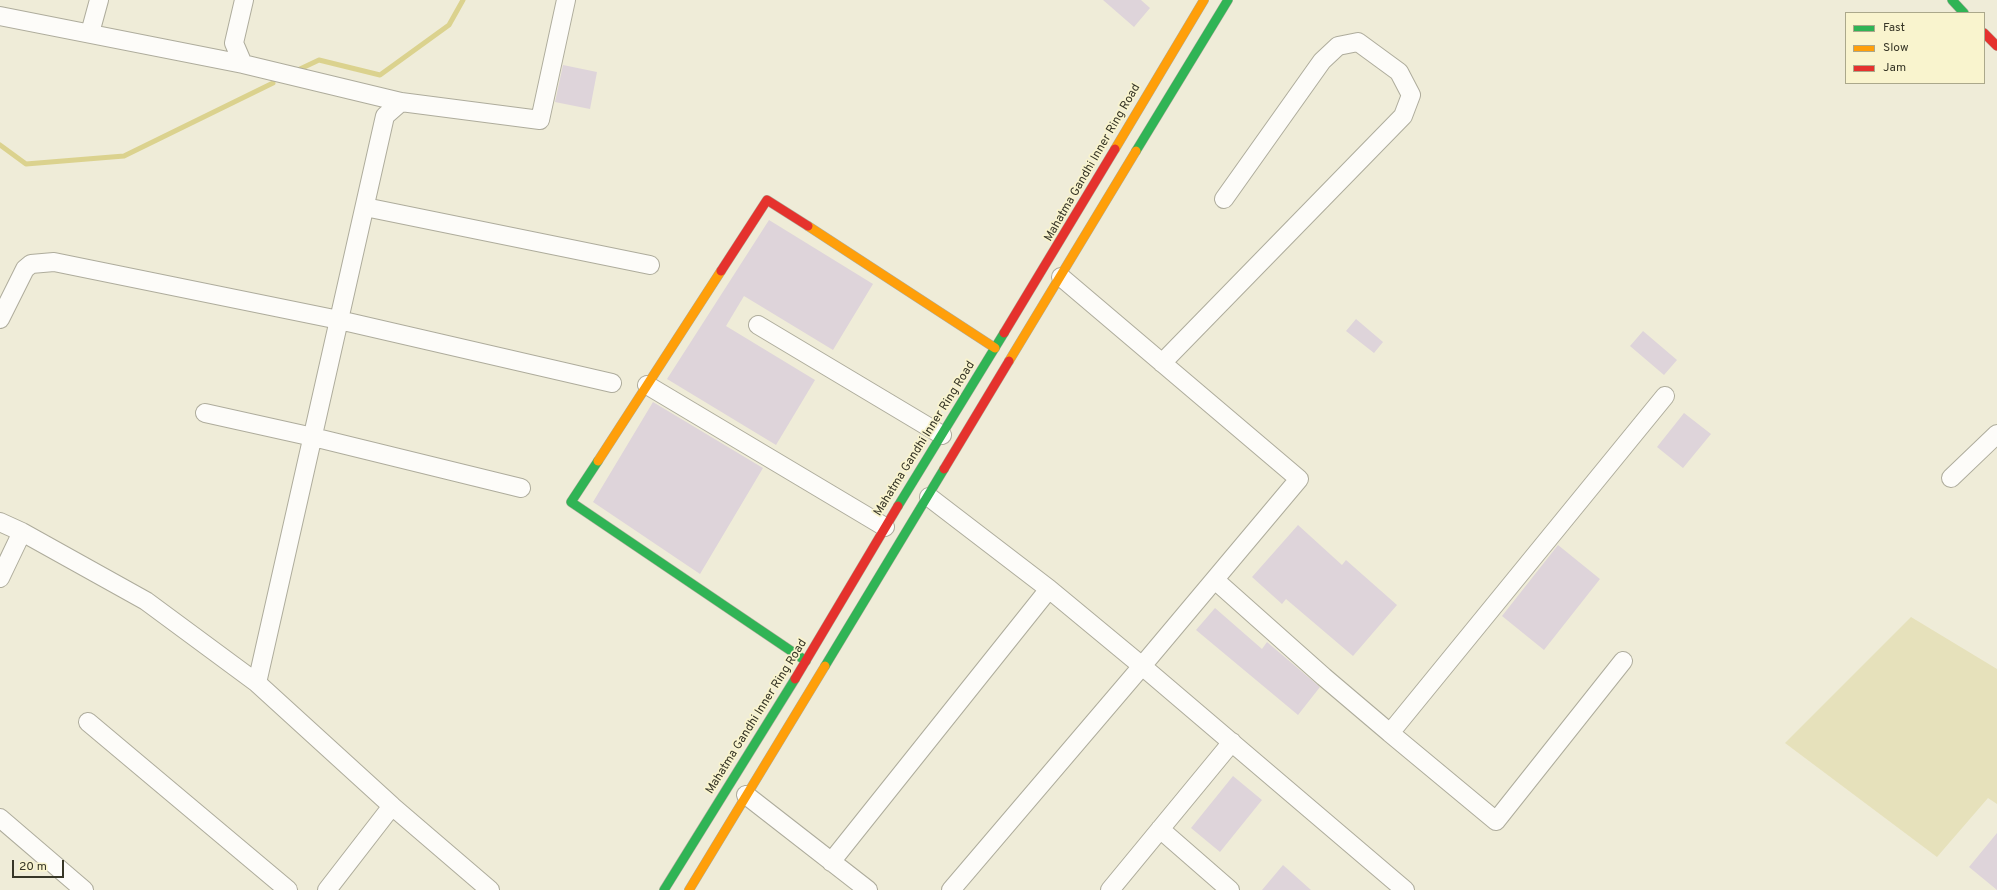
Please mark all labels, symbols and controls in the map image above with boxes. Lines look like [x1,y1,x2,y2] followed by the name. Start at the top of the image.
[1845,12,1985,84] legend
[1883,20,1905,36] text: Fast
[1883,40,1909,56] text: Slow
[1883,60,1906,76] text: Jam
[1042,82,1144,244] street label: Mahatma Gandhi Inner Ring Road
[871,359,979,519] street label: Mahatma Gandhi Inner Ring Road
[703,637,811,797] street label: Mahatma Gandhi Inner Ring Road
[14,852,66,878] scale bar
[19,859,47,875] text: 20 m

